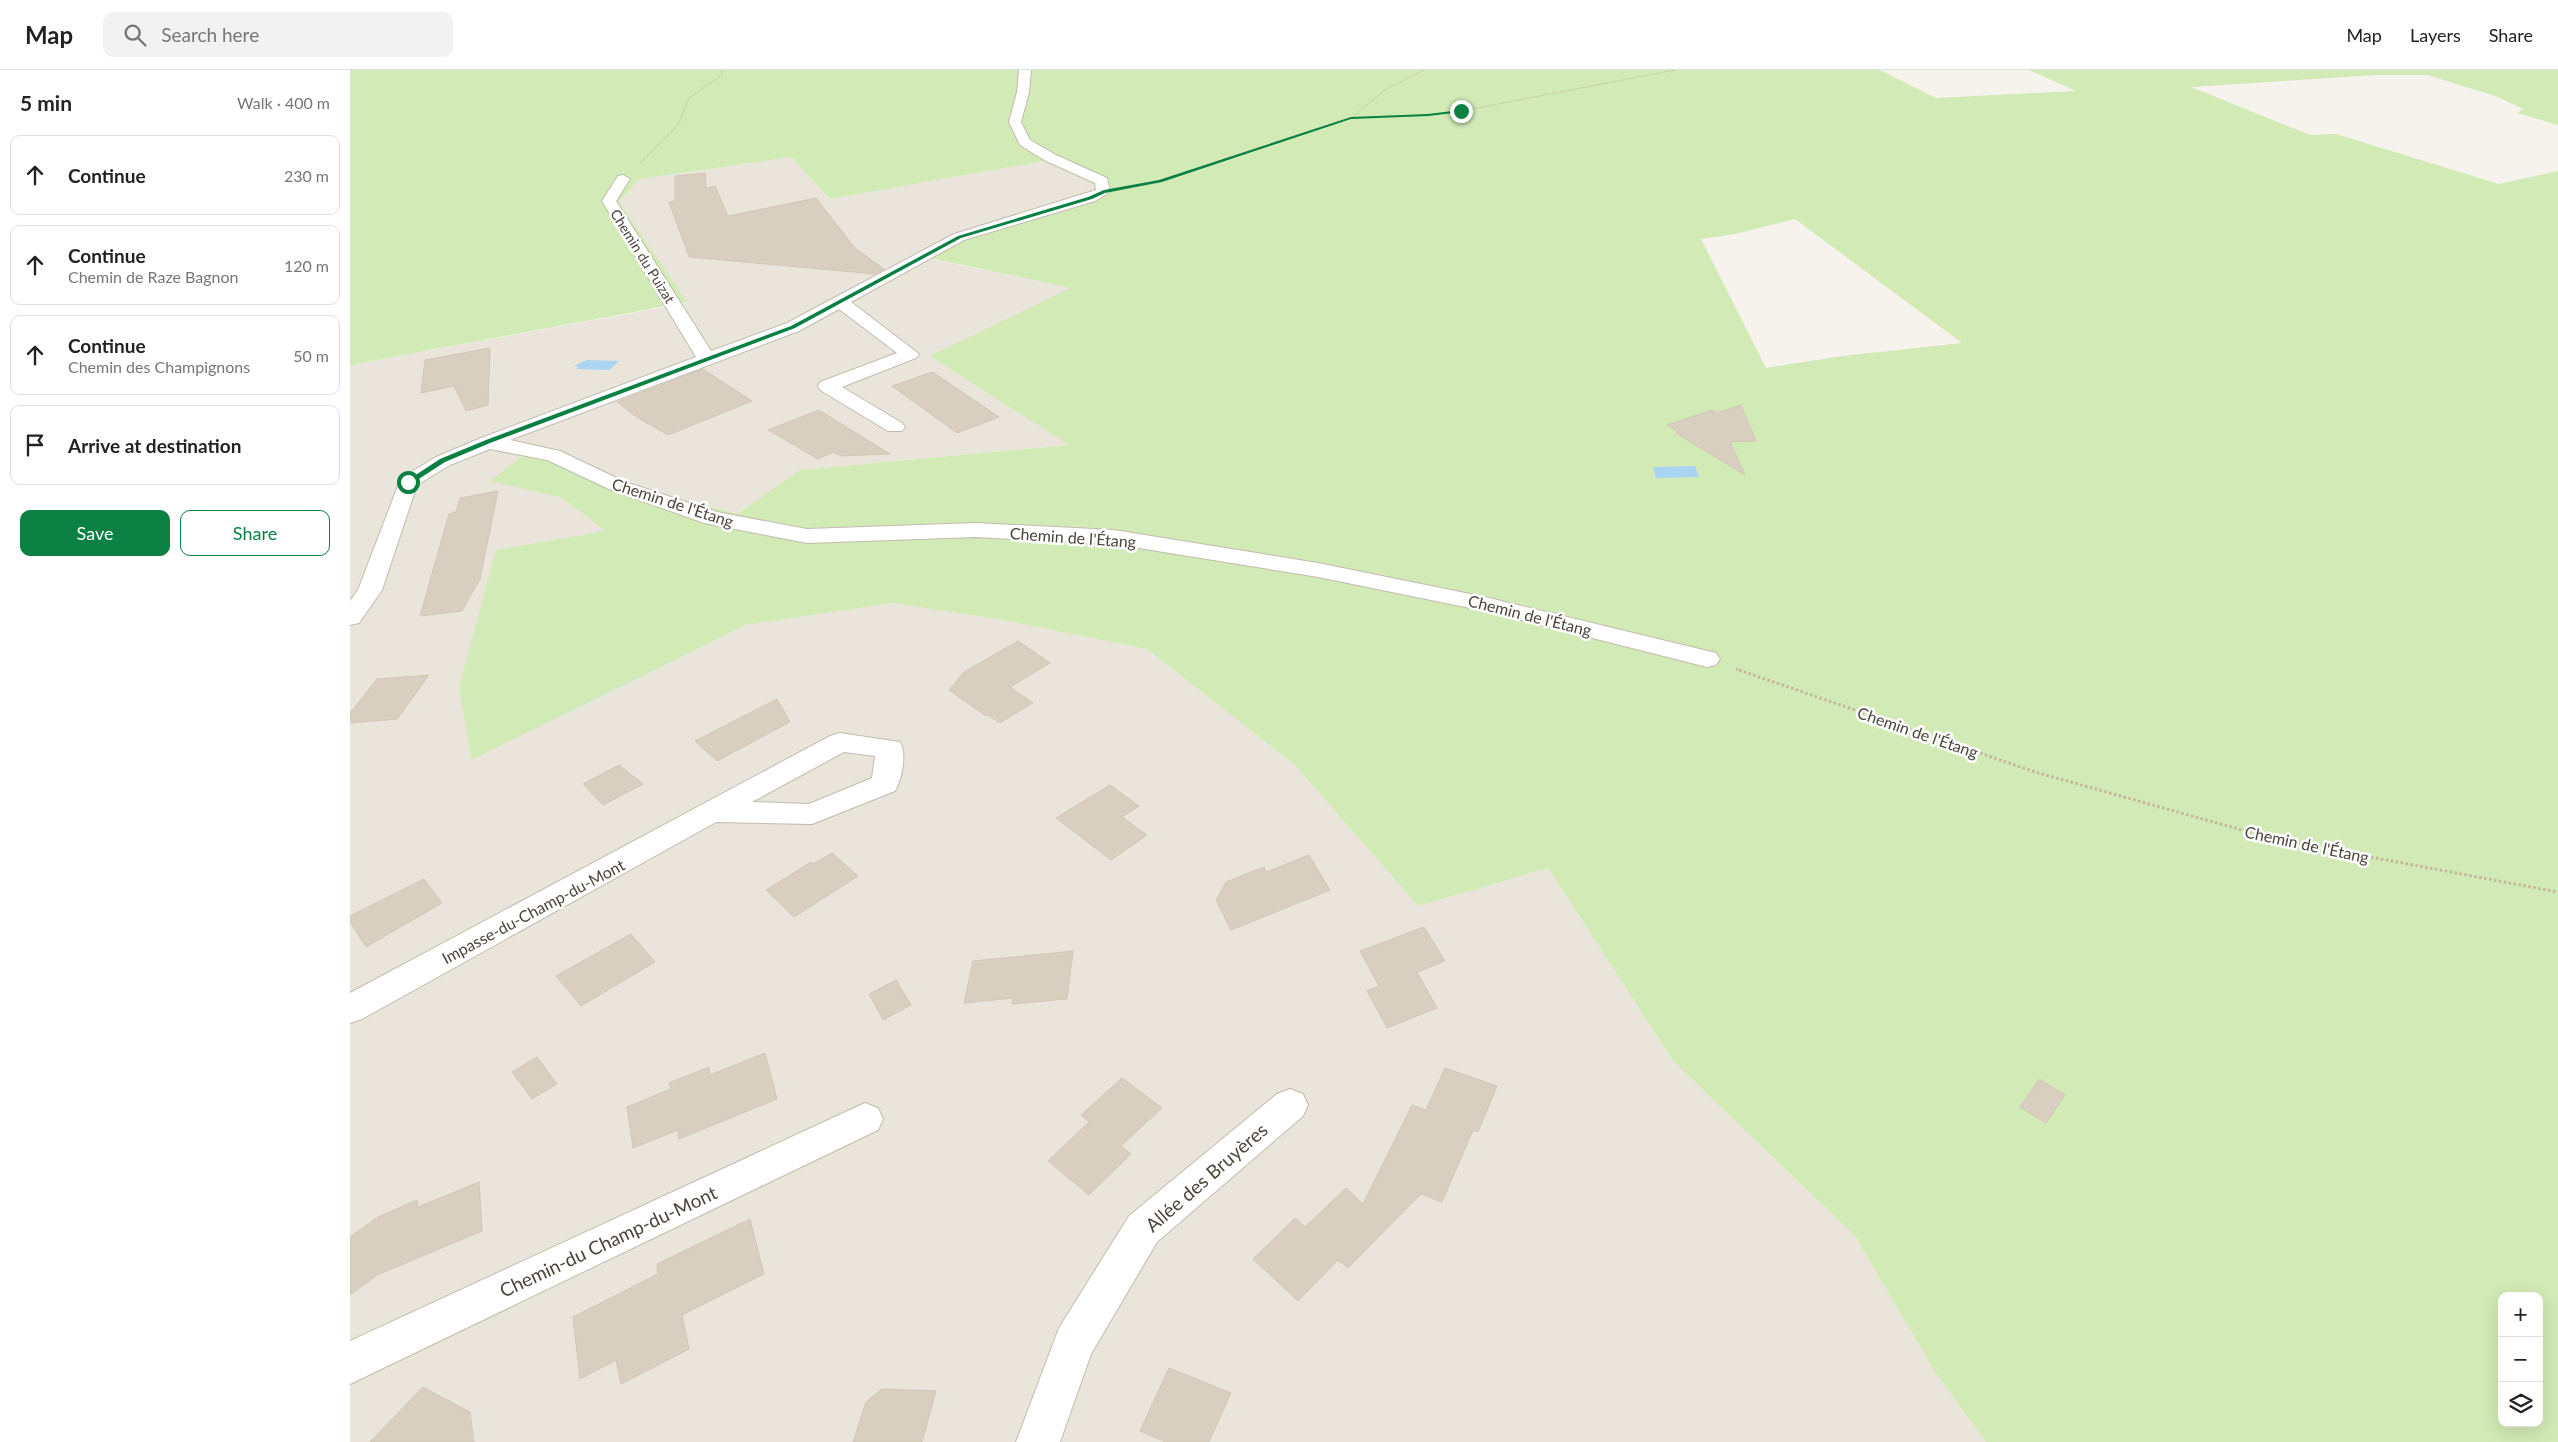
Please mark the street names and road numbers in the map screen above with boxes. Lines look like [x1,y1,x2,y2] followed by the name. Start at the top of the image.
[607,206,679,306] street label: Chemin du Puizat
[610,473,736,531] street label: Chemin de l'Étang
[1009,523,1137,551] street label: Chemin de l'Étang
[1466,590,1594,640] street label: Chemin de l'Étang
[1855,702,1981,762] street label: Chemin de l'Étang
[2243,822,2371,866] street label: Chemin de l'Étang
[438,855,628,967] street label: Impasse-du-Champ-du-Mont
[1140,1118,1272,1236] street label: Allée des Bruyères
[496,1180,720,1302] street label: Chemin-du Champ-du-Mont

